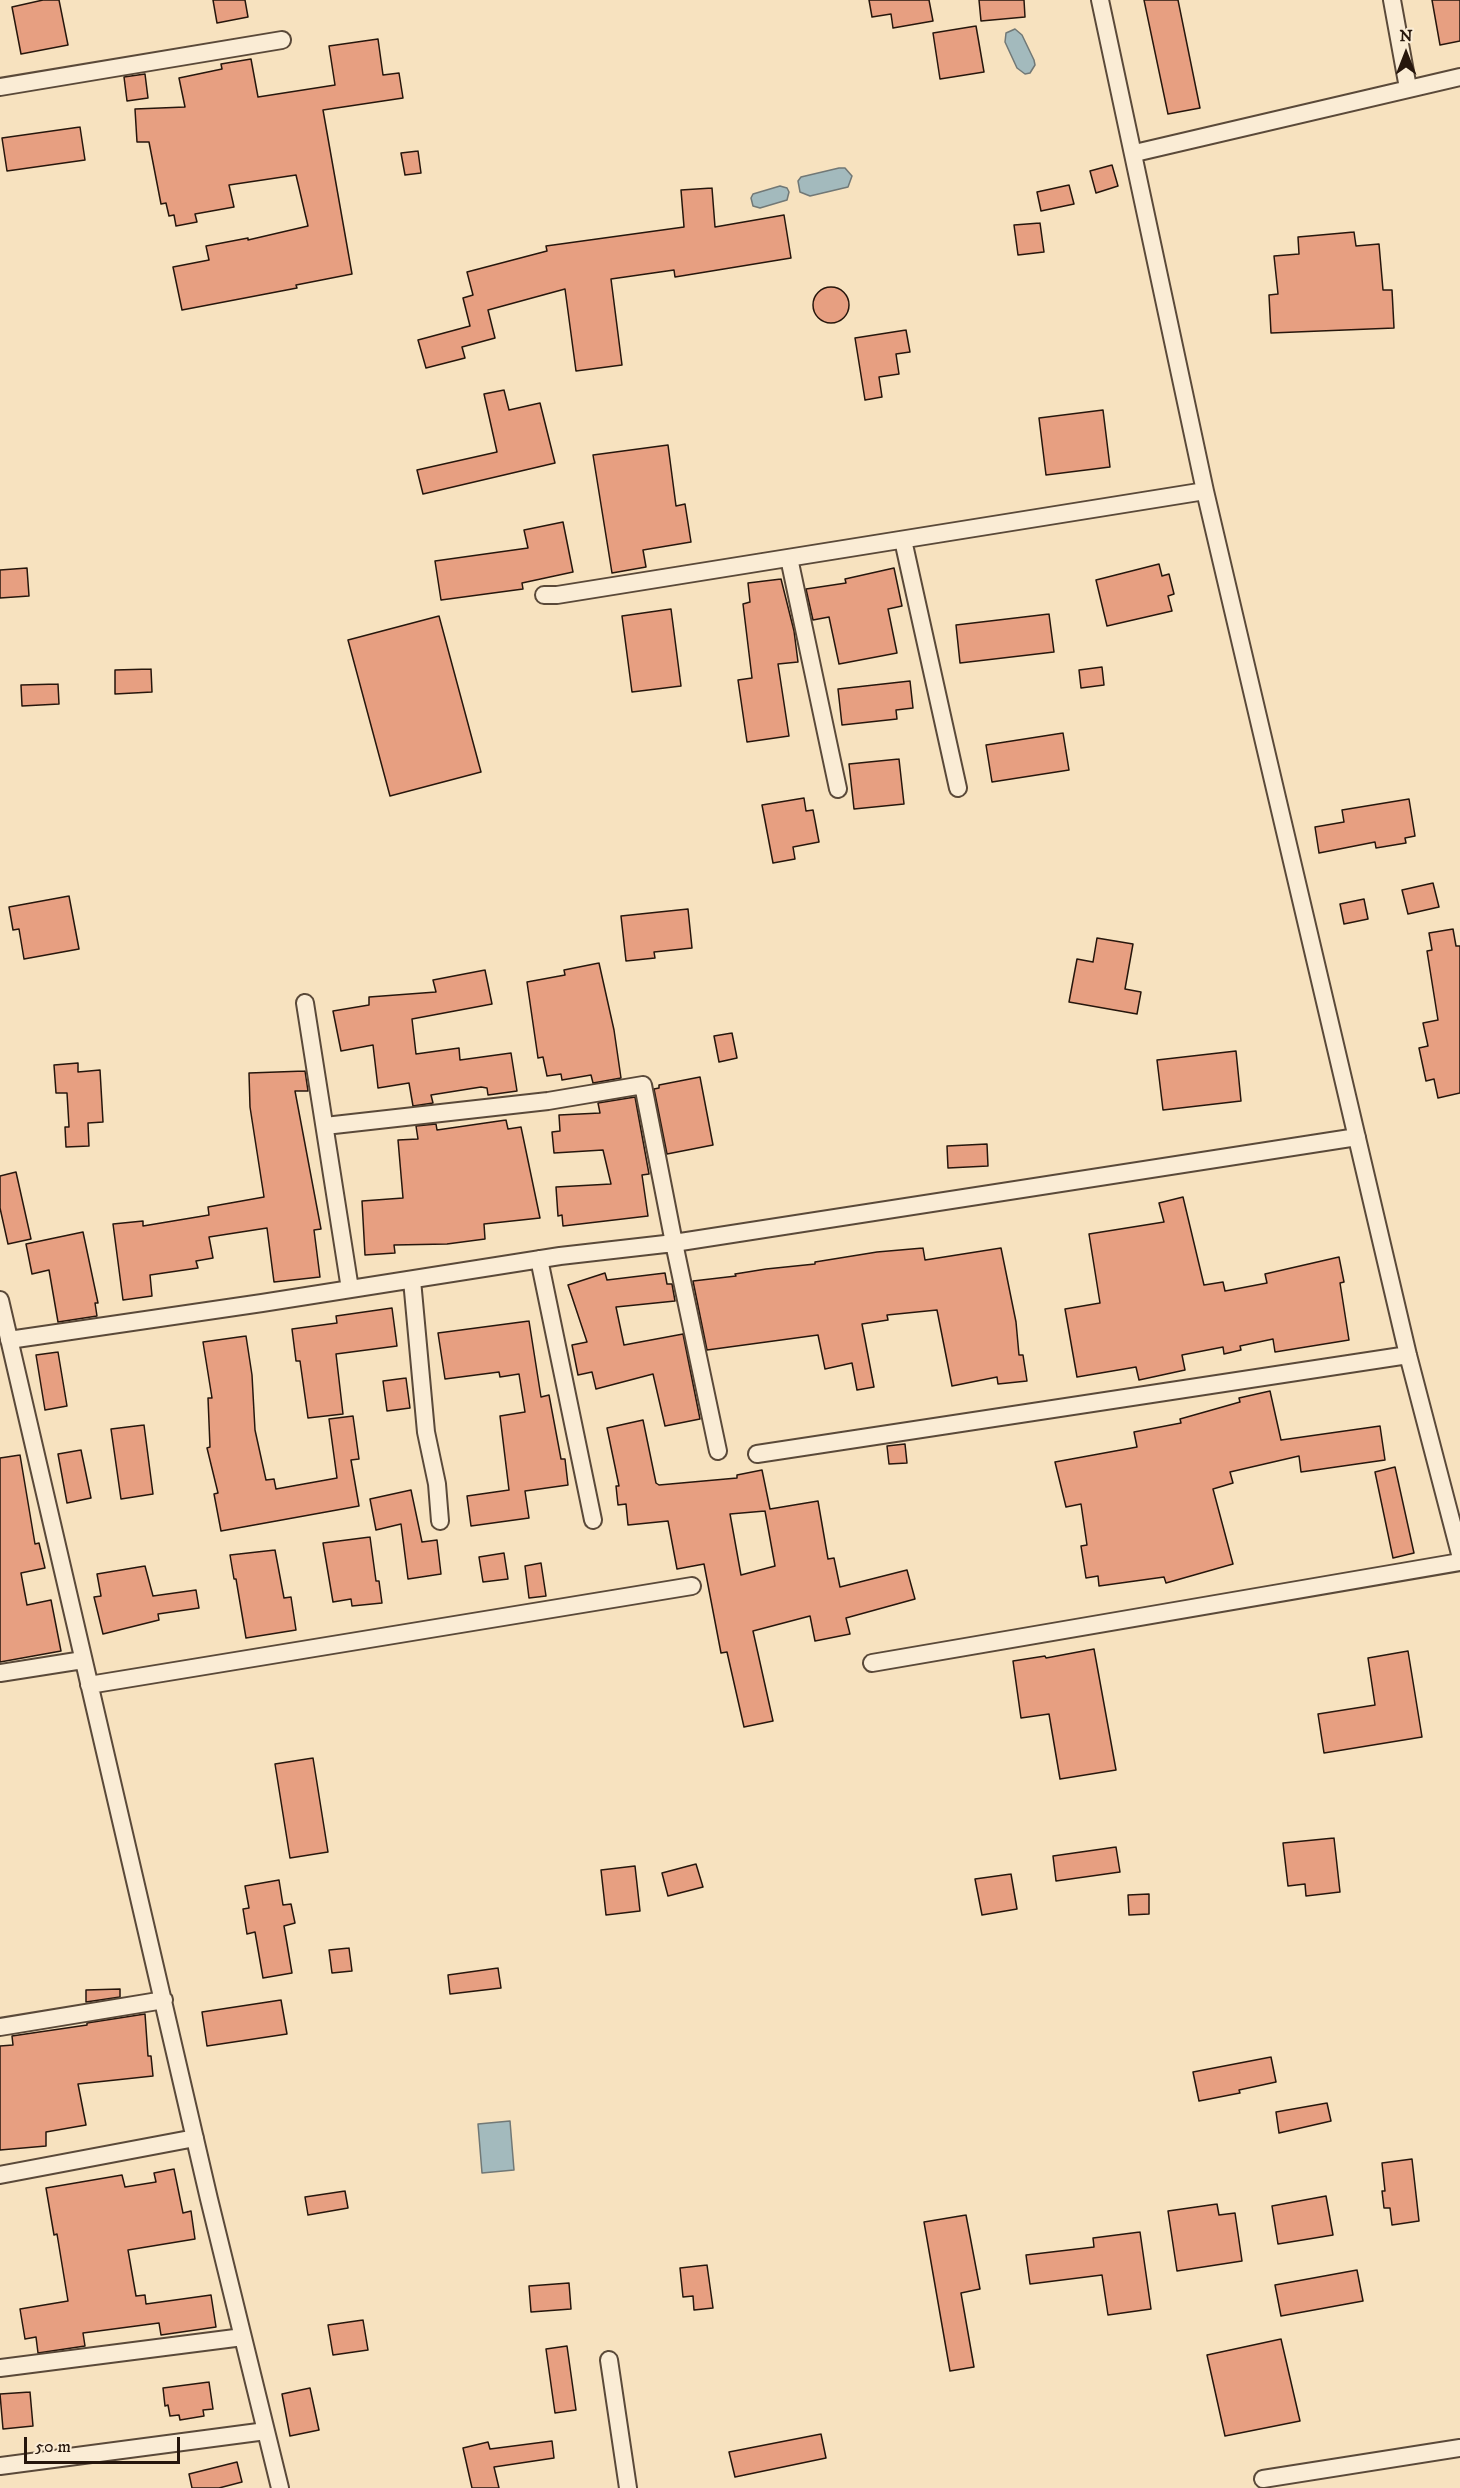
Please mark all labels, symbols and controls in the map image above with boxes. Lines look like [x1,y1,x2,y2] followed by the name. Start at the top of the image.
[1376,24,1436,84] north arrow
[1399,26,1413,46] text: N
[27,2425,183,2463] scale bar
[35,2436,71,2458] text: 50 m

